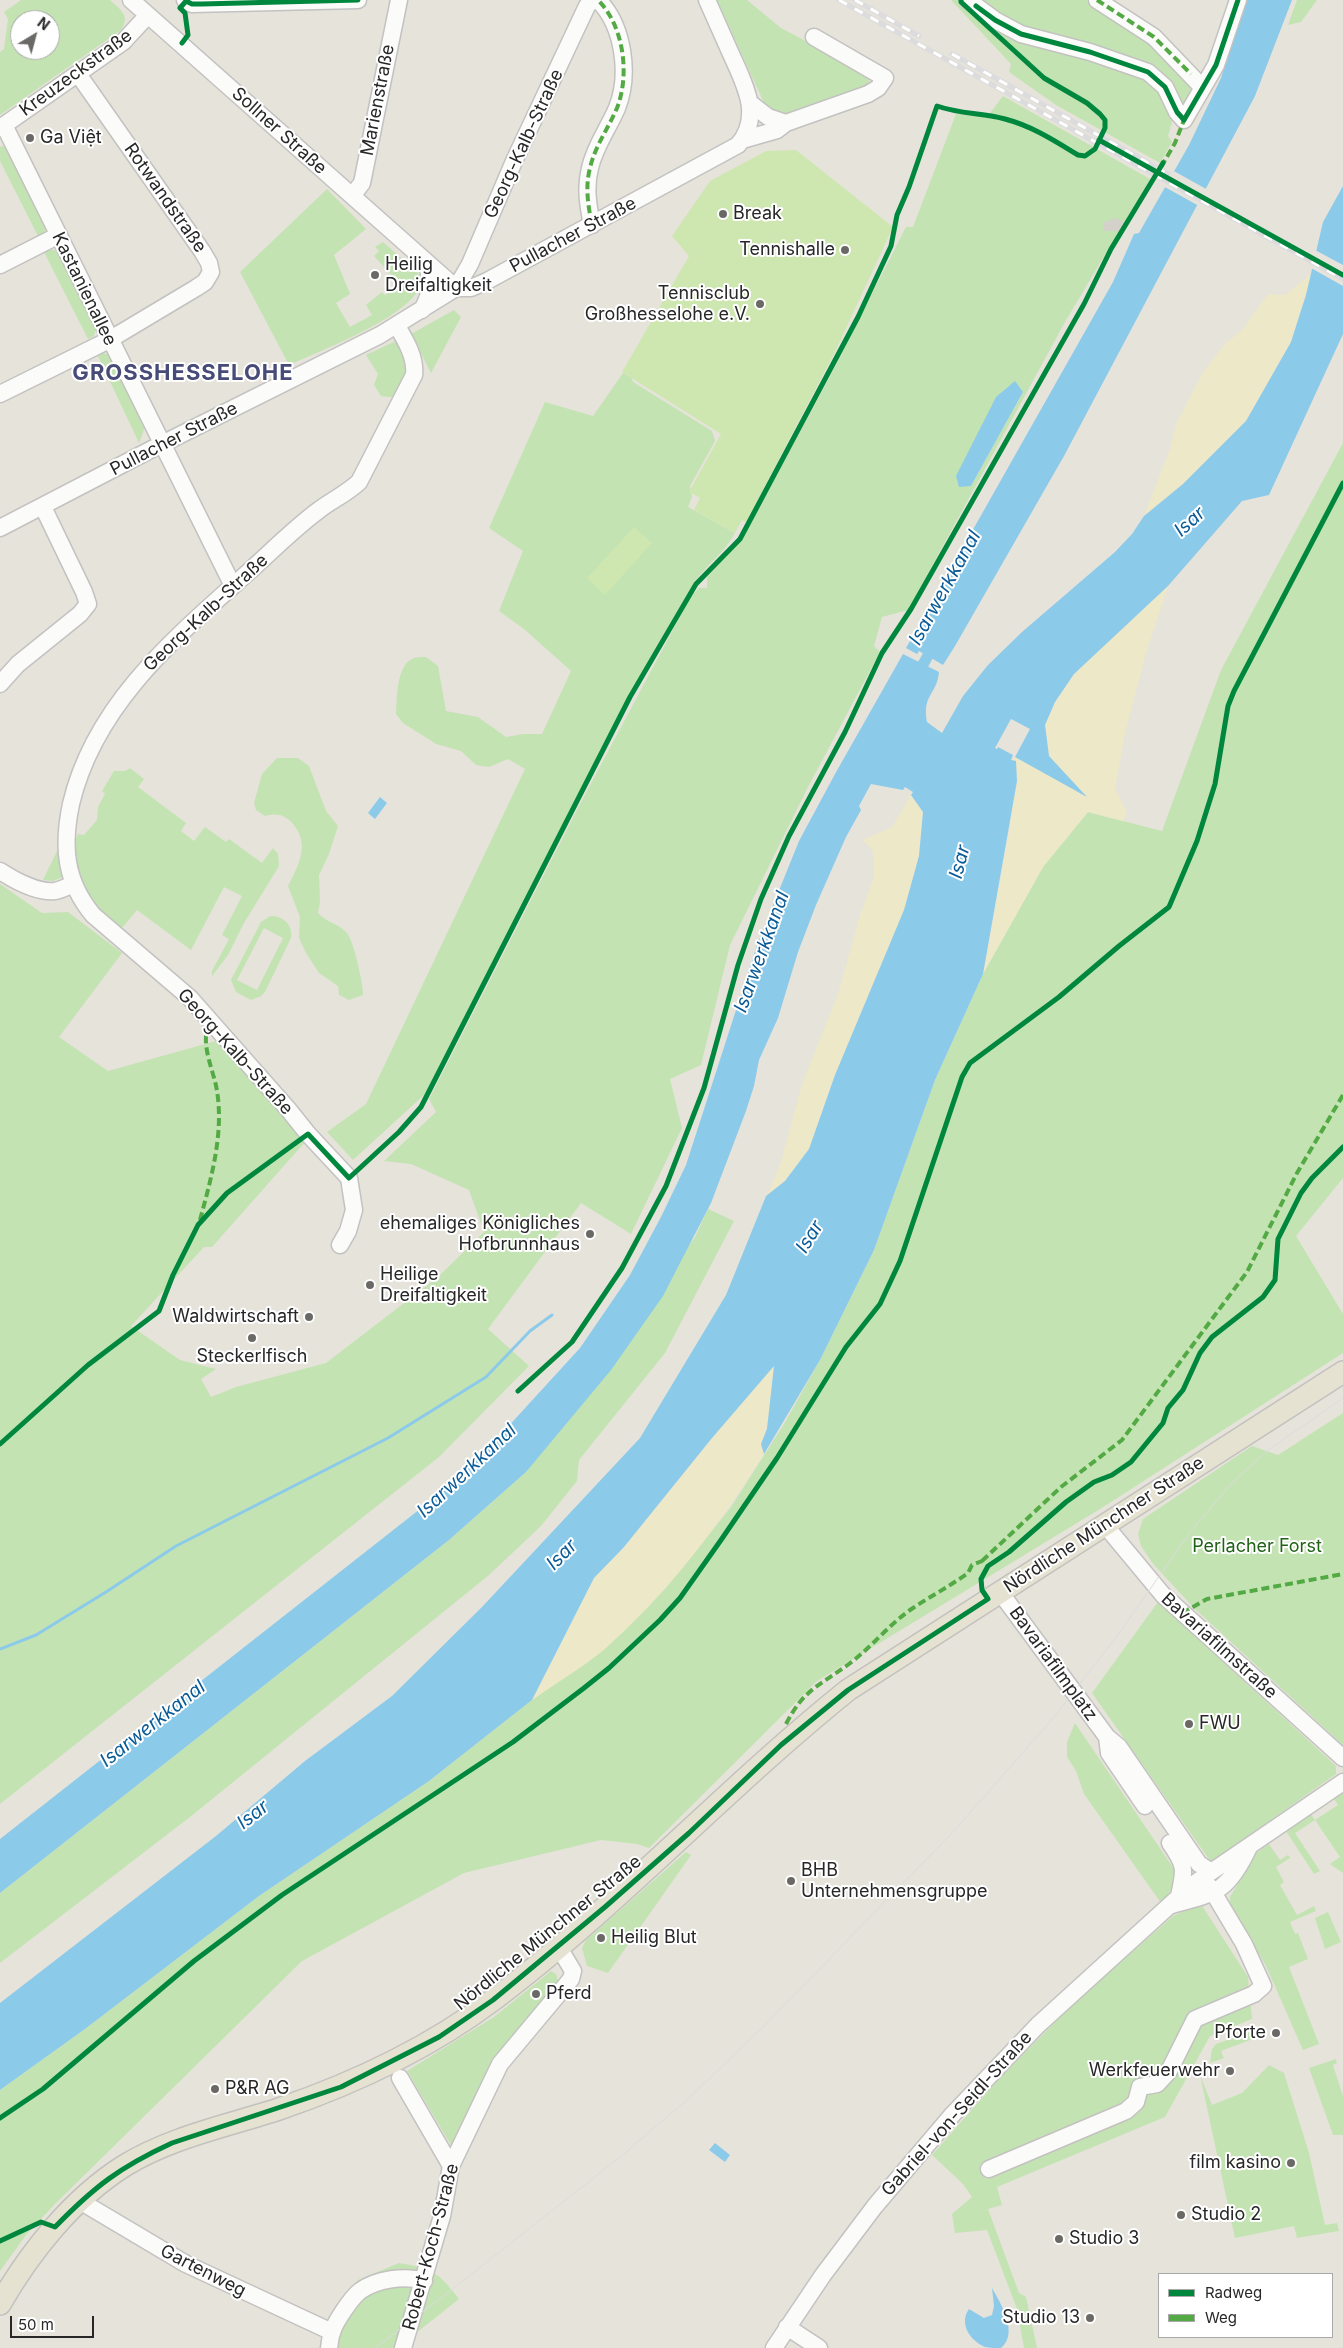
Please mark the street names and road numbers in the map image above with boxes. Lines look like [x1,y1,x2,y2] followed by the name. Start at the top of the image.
[15,25,137,121] street label: Kreuzeckstraße
[357,43,399,157] street label: Marienstraße
[480,66,568,222] street label: Georg-Kalb-Straße
[227,83,331,179] street label: Sollner Straße
[119,139,211,257] street label: Rotwandstraße
[506,193,640,277] street label: Pullacher Straße
[47,229,121,349] street label: Kastanienallee
[107,398,241,480] street label: Pullacher Straße
[139,550,273,676] street label: Georg-Kalb-Straße
[173,984,297,1120] street label: Georg-Kalb-Straße
[1000,1452,1208,1598] street label: Nördliche Münchner Straße
[1157,1588,1281,1704] street label: Bavariafilmstraße
[1004,1603,1102,1725] street label: Bavariafilmplatz
[450,1851,646,2015] street label: Nördliche Münchner Straße
[877,2027,1037,2201] street label: Gabriel-von-Seidl-Straße
[398,2161,464,2333] street label: Robert-Koch-Straße
[156,2240,250,2302] street label: Gartenweg

